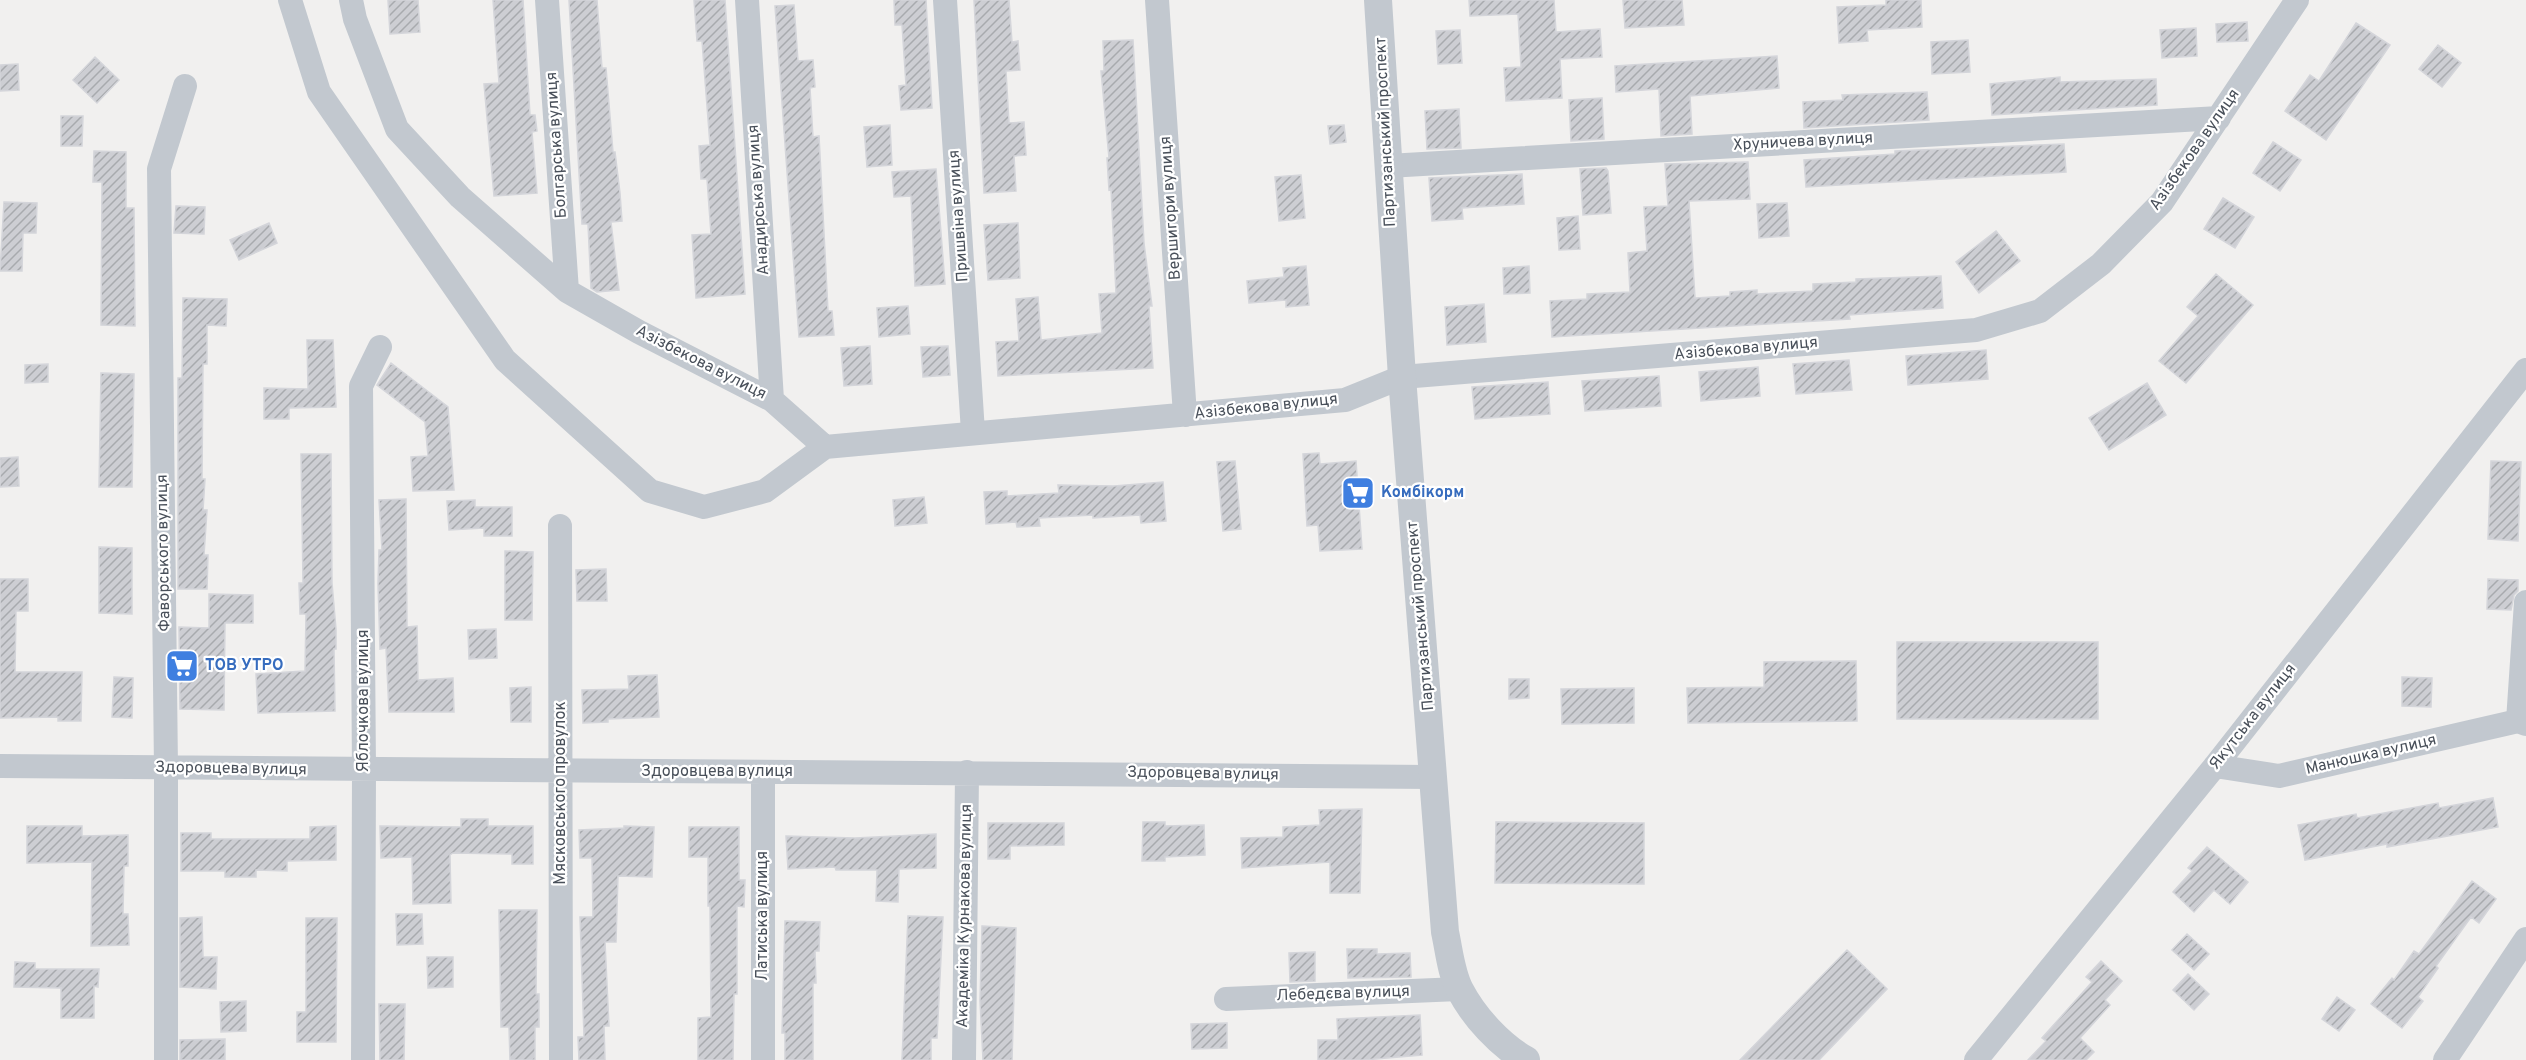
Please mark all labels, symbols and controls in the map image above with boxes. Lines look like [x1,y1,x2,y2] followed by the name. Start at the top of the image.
[1371,37,1401,227] street label: Партизанський проспект
[542,71,572,219] street label: Болгарська вулиця
[2145,85,2245,215] street label: Азізбекова вулиця
[744,124,774,276] street label: Анадирська вулиця
[1732,128,1874,156] street label: Хруничева вулиця
[1156,135,1186,281] street label: Вершигори вулиця
[944,149,974,283] street label: Пришвіна вулиця
[632,321,770,405] street label: Азізбекова вулиця
[1673,333,1819,365] street label: Азізбекова вулиця
[1193,390,1339,424] street label: Азізбекова вулиця
[153,474,175,632] street label: Фаворського вулиця
[1340,475,1376,511] supermarket icon: Комбікорм
[1381,483,1464,503] place label: Комбікорм
[1403,520,1439,712] street label: Партизанський проспект
[354,630,374,772] street label: Яблочкова вулиця
[164,648,200,684] supermarket icon: ТОВ УТРО
[205,656,284,676] place label: ТОВ УТРО
[2205,660,2301,774] street label: Якутська вулиця
[551,701,571,885] street label: Мясковського провулок
[2304,730,2438,780] street label: Манюшка вулиця
[155,758,307,780] street label: Здоровцева вулиця
[641,762,793,782] street label: Здоровцева вулиця
[1127,763,1279,785] street label: Здоровцева вулиця
[953,804,977,1028] street label: Академіка Курнакова вулиця
[753,851,773,981] street label: Латиська вулиця
[1276,982,1410,1006] street label: Лебедєва вулиця

